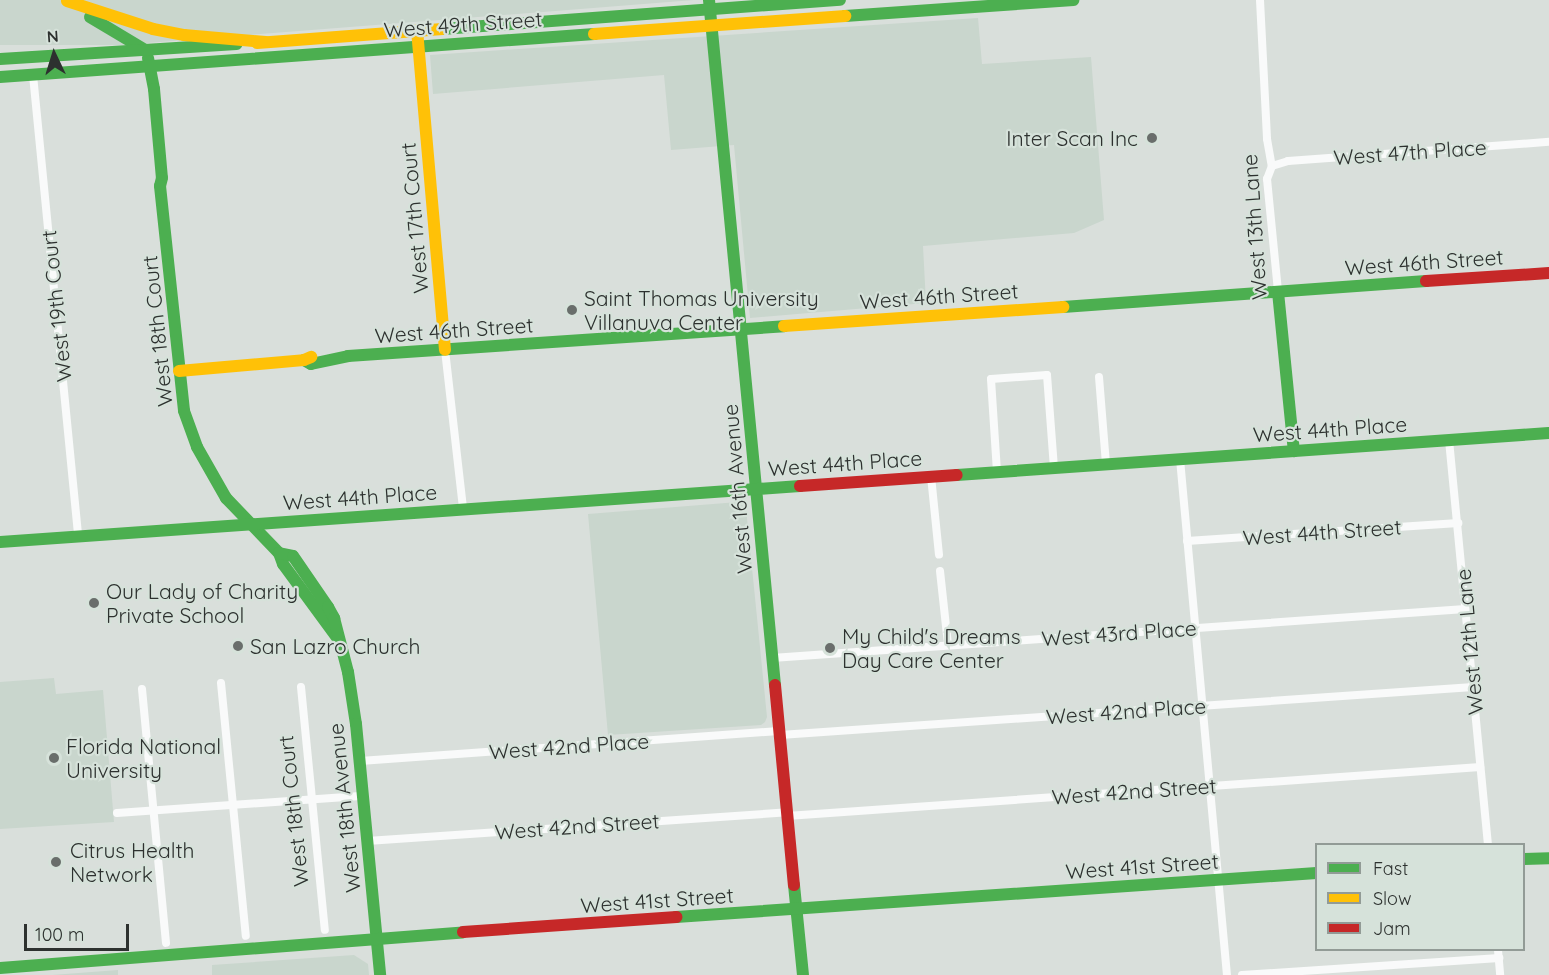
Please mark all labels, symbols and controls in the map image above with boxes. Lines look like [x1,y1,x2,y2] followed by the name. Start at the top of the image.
[383,6,543,42] street label: West 49th Street
[24,24,84,84] north arrow
[46,26,59,46] text: N
[1006,125,1138,151] place label: Inter Scan Inc
[1143,129,1161,147] marker: Inter Scan Inc
[1333,134,1487,170] street label: West 47th Place
[395,141,433,295] street label: West 17th Court
[1236,153,1272,301] street label: West 13th Lane
[36,229,76,383] street label: West 19th Court
[1344,244,1504,280] street label: West 46th Street
[137,254,177,408] street label: West 18th Court
[859,278,1019,314] street label: West 46th Street
[584,285,819,335] place label: Saint Thomas University Villanuva Center
[565,303,579,317] marker: Saint Thomas University Villanuva Center
[374,312,534,348] street label: West 46th Street
[717,403,757,575] street label: West 16th Avenue
[1252,411,1408,447] street label: West 44th Place
[767,445,923,481] street label: West 44th Place
[282,479,438,515] street label: West 44th Place
[1242,514,1402,550] street label: West 44th Street
[1450,568,1488,716] street label: West 12th Lane
[106,578,298,628] place label: Our Lady of Charity Private School
[87,596,101,610] marker: Our Lady of Charity Private School
[1041,615,1197,651] street label: West 43rd Place
[842,623,1021,673] place label: My Child's Dreams Day Care Center
[250,633,420,659] place label: San Lazro Church
[231,639,245,653] marker: San Lazro Church
[823,641,837,655] marker: My Child's Dreams Day Care Center
[1045,693,1207,729] street label: West 42nd Place
[323,722,365,894] street label: West 18th Avenue
[488,728,650,764] street label: West 42nd Place
[66,733,221,783] place label: Florida National University
[273,734,313,888] street label: West 18th Court
[47,751,61,765] marker: Florida National University
[1051,773,1217,809] street label: West 42nd Street
[494,808,660,844] street label: West 42nd Street
[70,837,195,887] place label: Citrus Health Network
[1315,843,1525,951] legend
[1065,848,1219,884] street label: West 41st Street
[47,853,65,871] marker: Citrus Health Network
[1373,857,1408,880] text: Fast
[580,882,734,918] street label: West 41st Street
[1373,887,1411,910] text: Slow
[27,912,132,950] scale bar
[1373,917,1411,940] text: Jam
[35,923,84,946] text: 100 m

